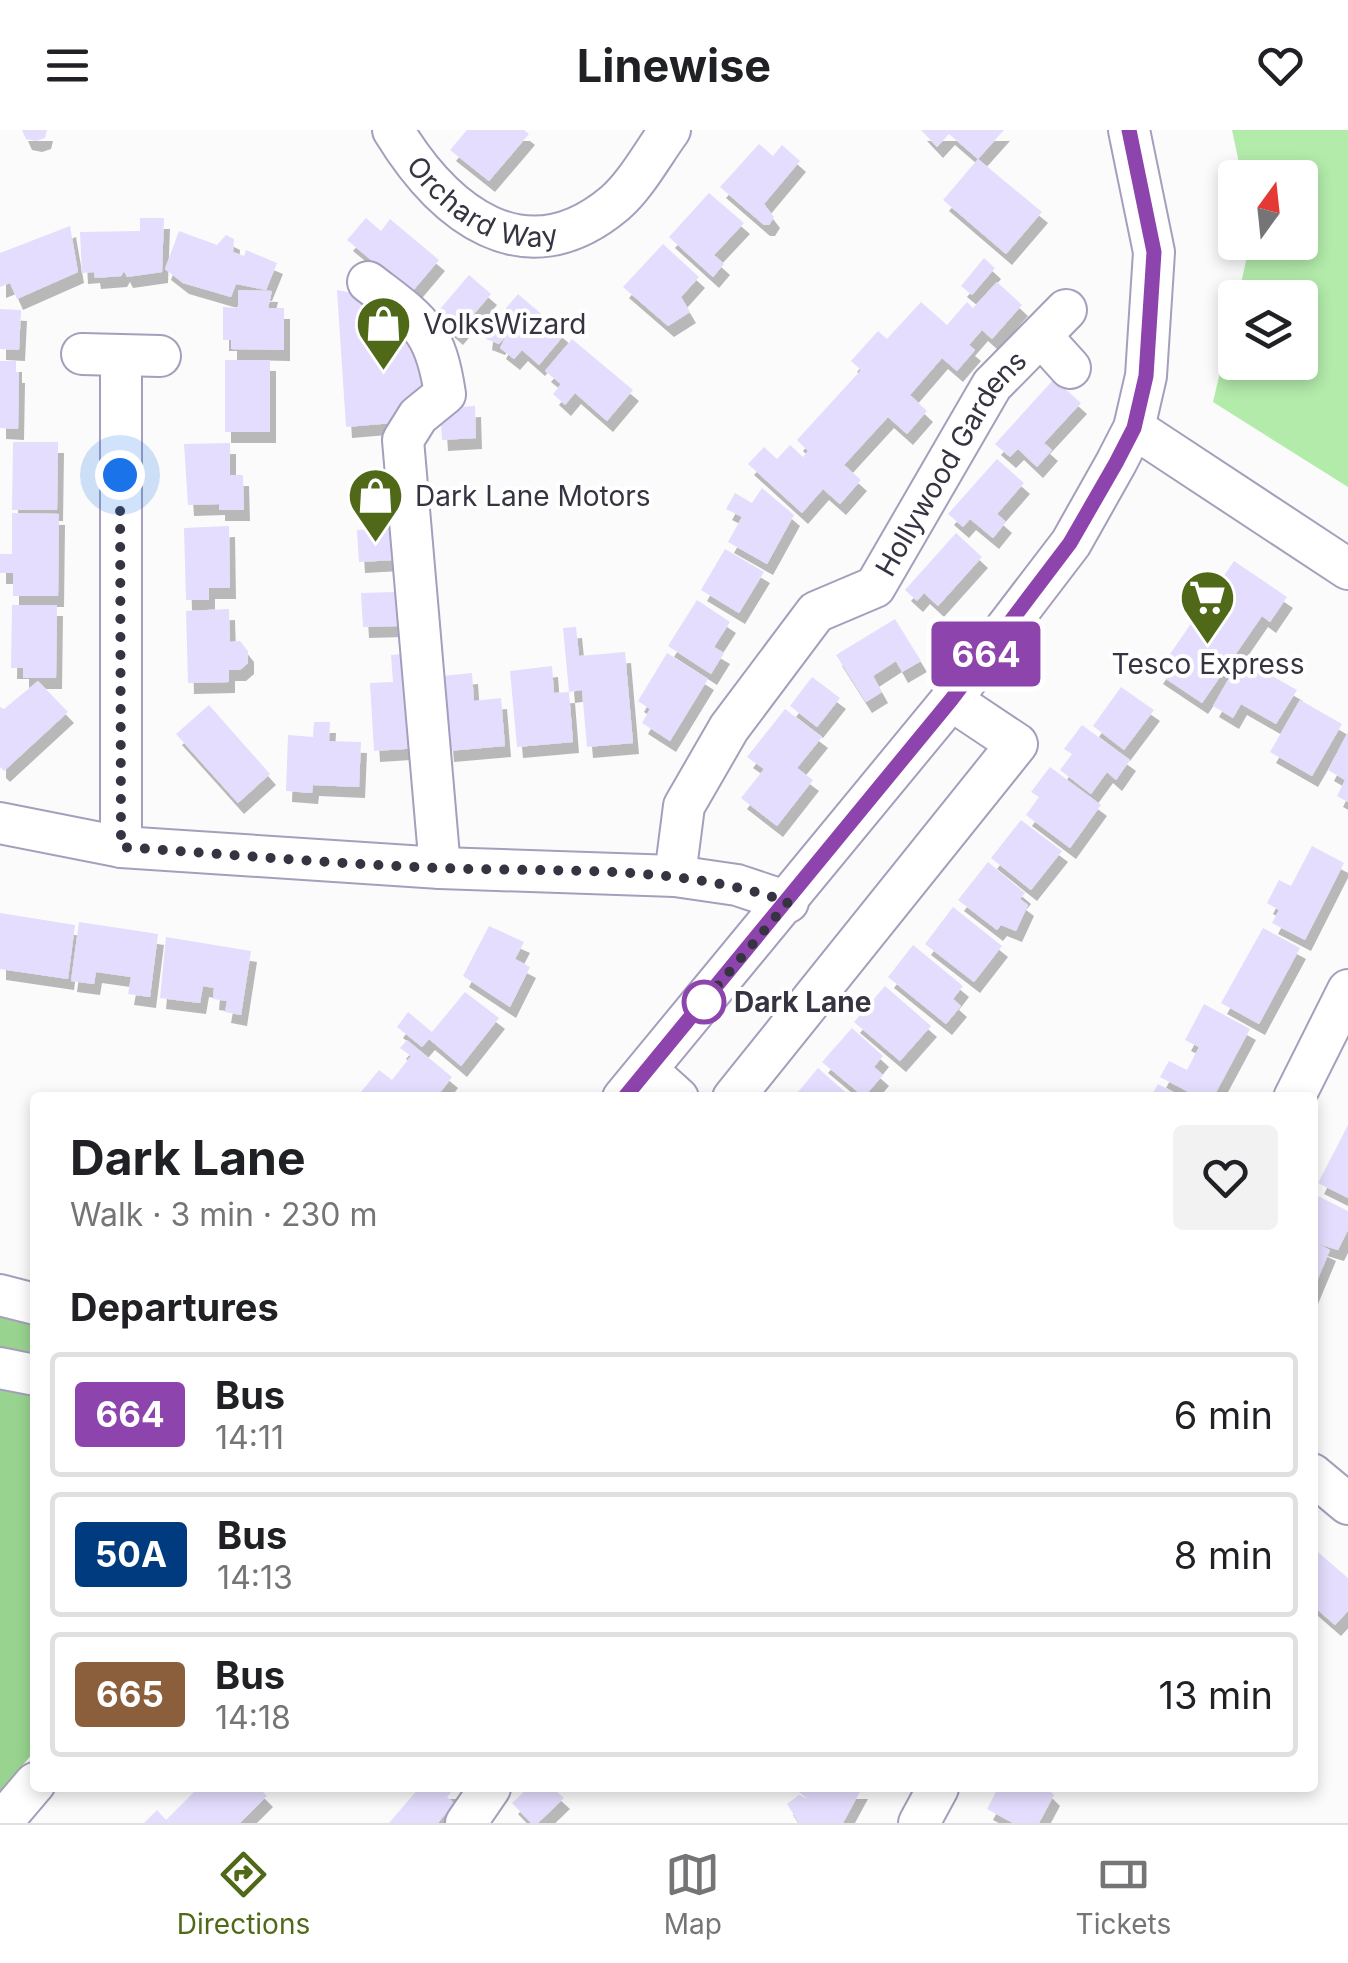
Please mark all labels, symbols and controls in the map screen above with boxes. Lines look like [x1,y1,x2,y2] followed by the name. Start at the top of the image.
[40,38,95,93] icon: menu
[577,38,771,93] text: Linewise
[1253,38,1308,93] icon: heart
[400,149,560,254] street label: Orchard Way
[1218,160,1318,260] north arrow
[1218,160,1318,380] map controls
[1218,280,1318,380] button: layers
[354,294,414,373] shop icon: VolksWizard
[423,307,586,341] place label: VolksWizard
[868,343,1033,582] street label: Hollywood Gardens
[95,450,145,500] your location
[346,466,406,545] shop icon: Dark Lane Motors
[415,479,651,513] place label: Dark Lane Motors
[1178,568,1238,647] supermarket icon: Tesco Express
[928,622,1044,686] line badge: 664
[951,633,1021,675] text: 664
[1112,647,1304,681] place label: Tesco Express
[683,981,725,1023] marker: Dark Lane
[734,985,871,1019] place label: Dark Lane
[1173,1125,1278,1230] button: heart
[70,1128,306,1187] text: Dark Lane
[70,1195,378,1234] text: Walk · 3 min · 230 m
[70,1284,279,1330] text: Departures
[215,1372,285,1418] text: Bus
[1174,1392,1273,1438] text: 6 min
[95,1393,165,1435] text: 664
[215,1418,284,1457] text: 14:11
[217,1512,287,1558] text: Bus
[1174,1532,1273,1578] text: 8 min
[95,1533,167,1575] text: 50A
[217,1558,293,1597] text: 14:13
[215,1652,285,1698] text: Bus
[1158,1672,1273,1718] text: 13 min
[96,1673,164,1715] text: 665
[215,1698,291,1737] text: 14:18
[177,1847,310,1941] tab: Directions
[664,1847,722,1941] tab: Map
[1076,1847,1171,1941] tab: Tickets

